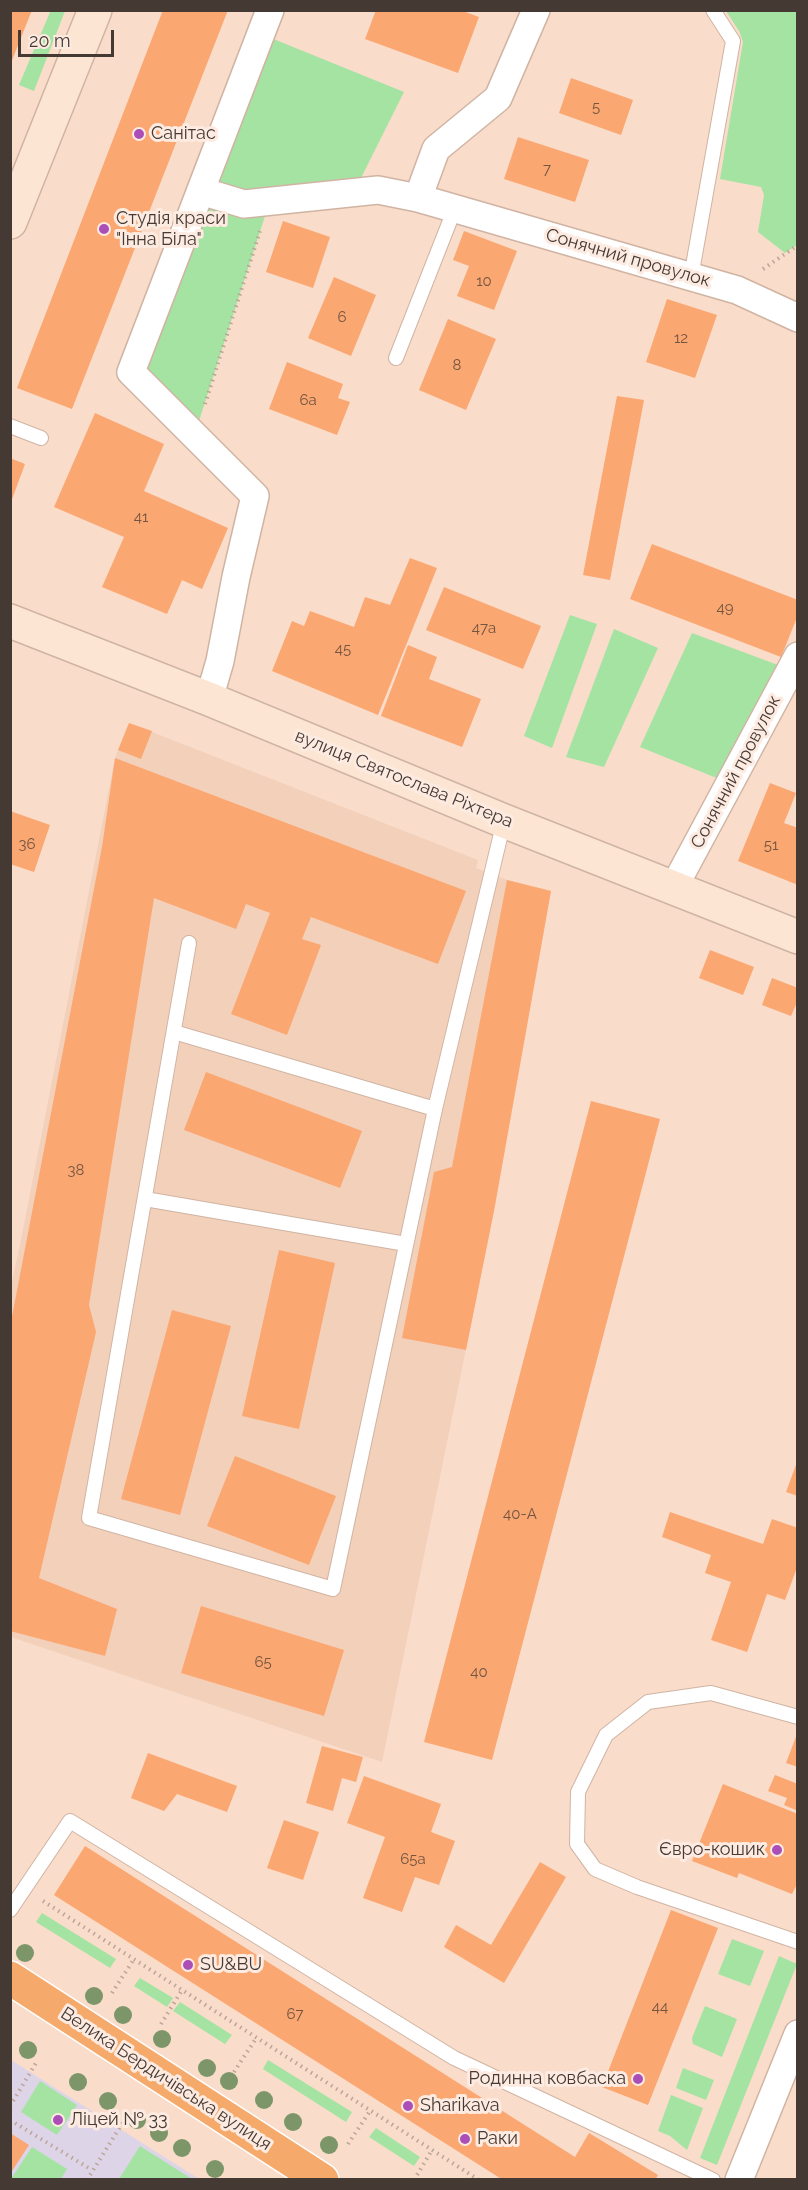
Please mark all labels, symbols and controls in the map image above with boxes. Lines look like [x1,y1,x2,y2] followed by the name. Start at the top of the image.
[21,18,117,56] scale bar
[29,30,71,51] text: 20 m
[592,98,600,116] house number: 5
[151,123,216,145] place label: Санітас
[132,127,146,141] marker: Санітас
[543,160,551,178] house number: 7
[116,208,226,250] place label: Студія краси "Інна Біла"
[97,222,111,236] marker: Студія краси "Інна Біла"
[543,224,713,292] street label: Сонячний провулок
[476,272,492,290] house number: 10
[337,308,347,326] house number: 6
[674,329,688,347] house number: 12
[453,356,461,374] house number: 8
[299,391,317,409] house number: 6а
[134,508,148,526] house number: 41
[717,599,733,617] house number: 49
[472,619,496,637] house number: 47а
[335,640,351,658] house number: 45
[686,692,786,852] street label: Сонячний провулок
[292,725,516,833] street label: вулиця Святослава Ріхтера
[18,835,36,853] house number: 36
[764,836,778,854] house number: 51
[68,1161,84,1179] house number: 38
[503,1505,537,1523] house number: 40-А
[254,1653,272,1671] house number: 65
[470,1663,488,1681] house number: 40
[659,1839,765,1861] place label: Євро-кошик
[770,1843,784,1857] marker: Євро-кошик
[400,1850,426,1868] house number: 65а
[200,1954,262,1976] place label: SU&BU
[181,1958,195,1972] marker: SU&BU
[652,1998,668,2016] house number: 44
[57,2003,275,2155] street label: Велика Бердичівська вулиця
[286,2005,304,2023] house number: 67
[469,2068,626,2090] place label: Родинна ковбаска
[631,2072,645,2086] marker: Родинна ковбаска
[420,2095,500,2117] place label: Sharikava
[401,2099,415,2113] marker: Sharikava
[70,2109,168,2131] place label: Ліцей № 33
[51,2113,65,2127] marker: Ліцей № 33
[477,2128,518,2150] place label: Раки
[458,2132,472,2146] marker: Раки

